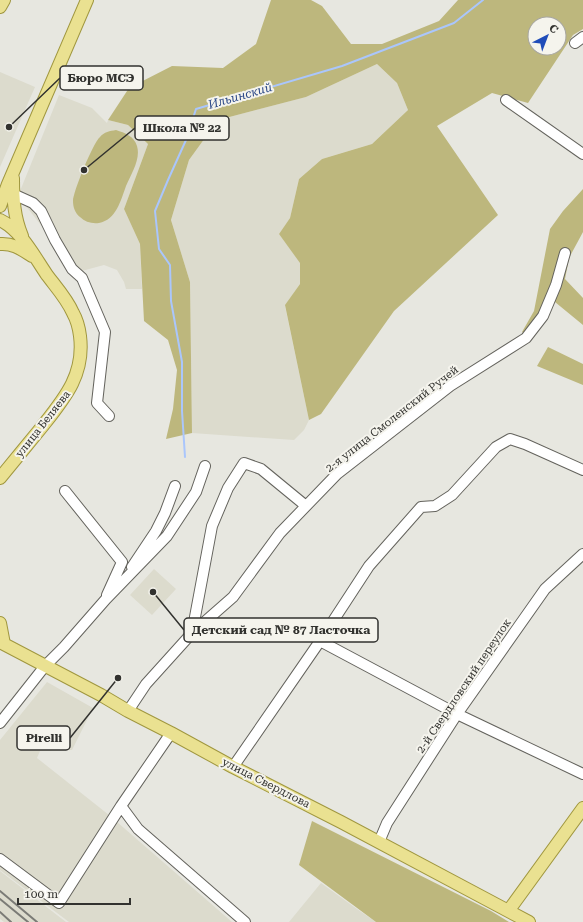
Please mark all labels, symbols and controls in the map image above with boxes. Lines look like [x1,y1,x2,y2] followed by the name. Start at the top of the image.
[527,16,567,56] north arrow
[546,22,561,37] text: С
[60,66,143,90] callout: Бюро МСЭ
[68,71,135,85] text: Бюро МСЭ
[205,80,274,112] water label: Ильинский
[135,116,229,140] callout: Школа № 22
[143,121,222,135] text: Школа № 22
[323,363,461,475] street label: 2-я улица Смоленский Ручей
[13,388,73,460] street label: улица Беляева
[414,616,514,756] street label: 2-й Свердловский переулок
[184,618,378,642] callout: Детский сад № 87 Ласточка
[192,623,370,637] text: Детский сад № 87 Ласточка
[17,726,70,750] callout: Pirelli
[26,731,62,745] text: Pirelli
[220,755,312,811] street label: улица Свердлова
[18,880,130,906] scale bar
[24,887,58,901] text: 100 m

